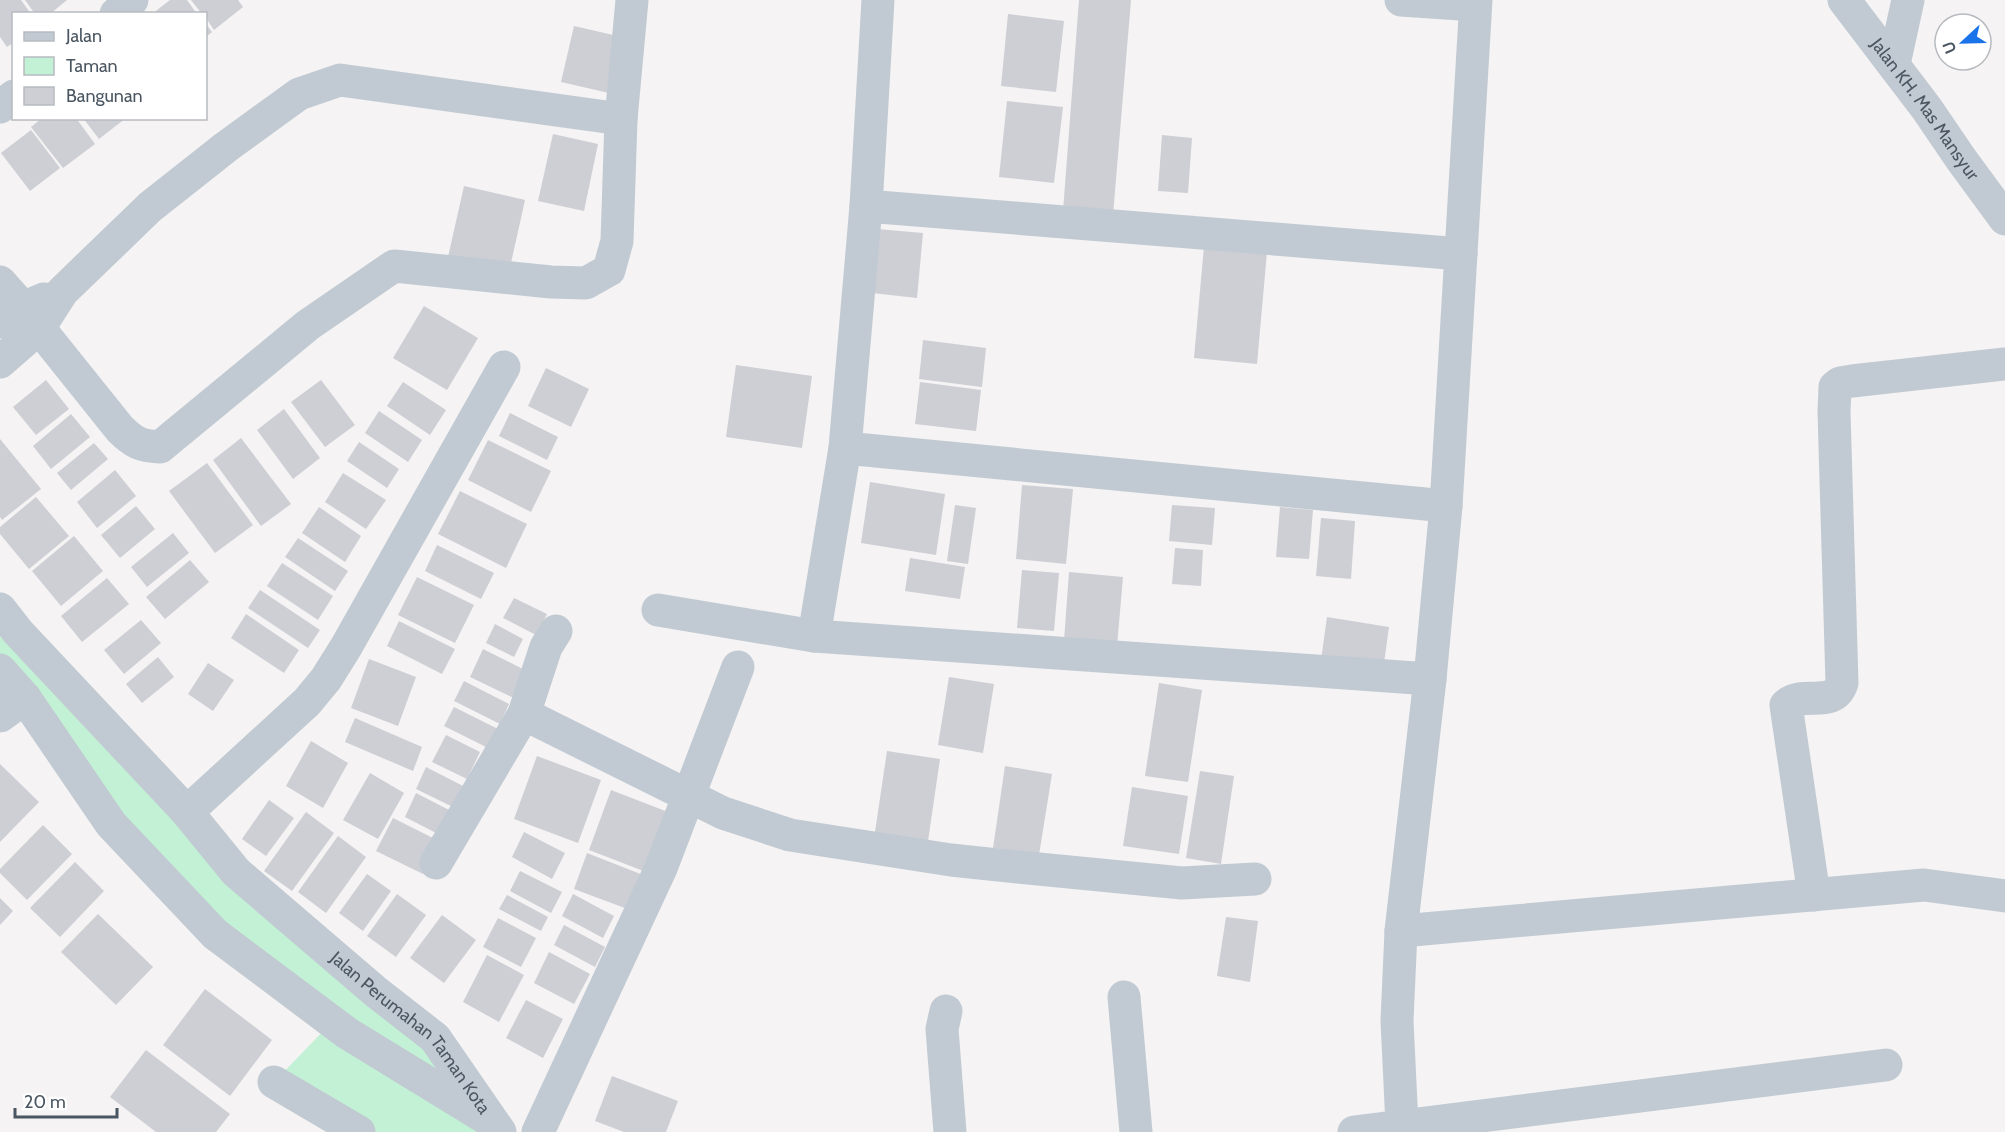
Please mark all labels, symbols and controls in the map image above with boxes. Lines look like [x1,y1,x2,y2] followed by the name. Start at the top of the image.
[12,12,207,120] legend
[1933,12,1993,72] north arrow
[65,25,102,47] text: Jalan
[1865,33,1984,185] street label: Jalan KH. Mas Mansyur
[1939,39,1961,56] text: U
[66,55,118,77] text: Taman
[66,85,143,107] text: Bangunan
[325,946,495,1118] street label: Jalan Perumahan Taman Kota
[15,1081,117,1119] scale bar
[24,1091,66,1113] text: 20 m

